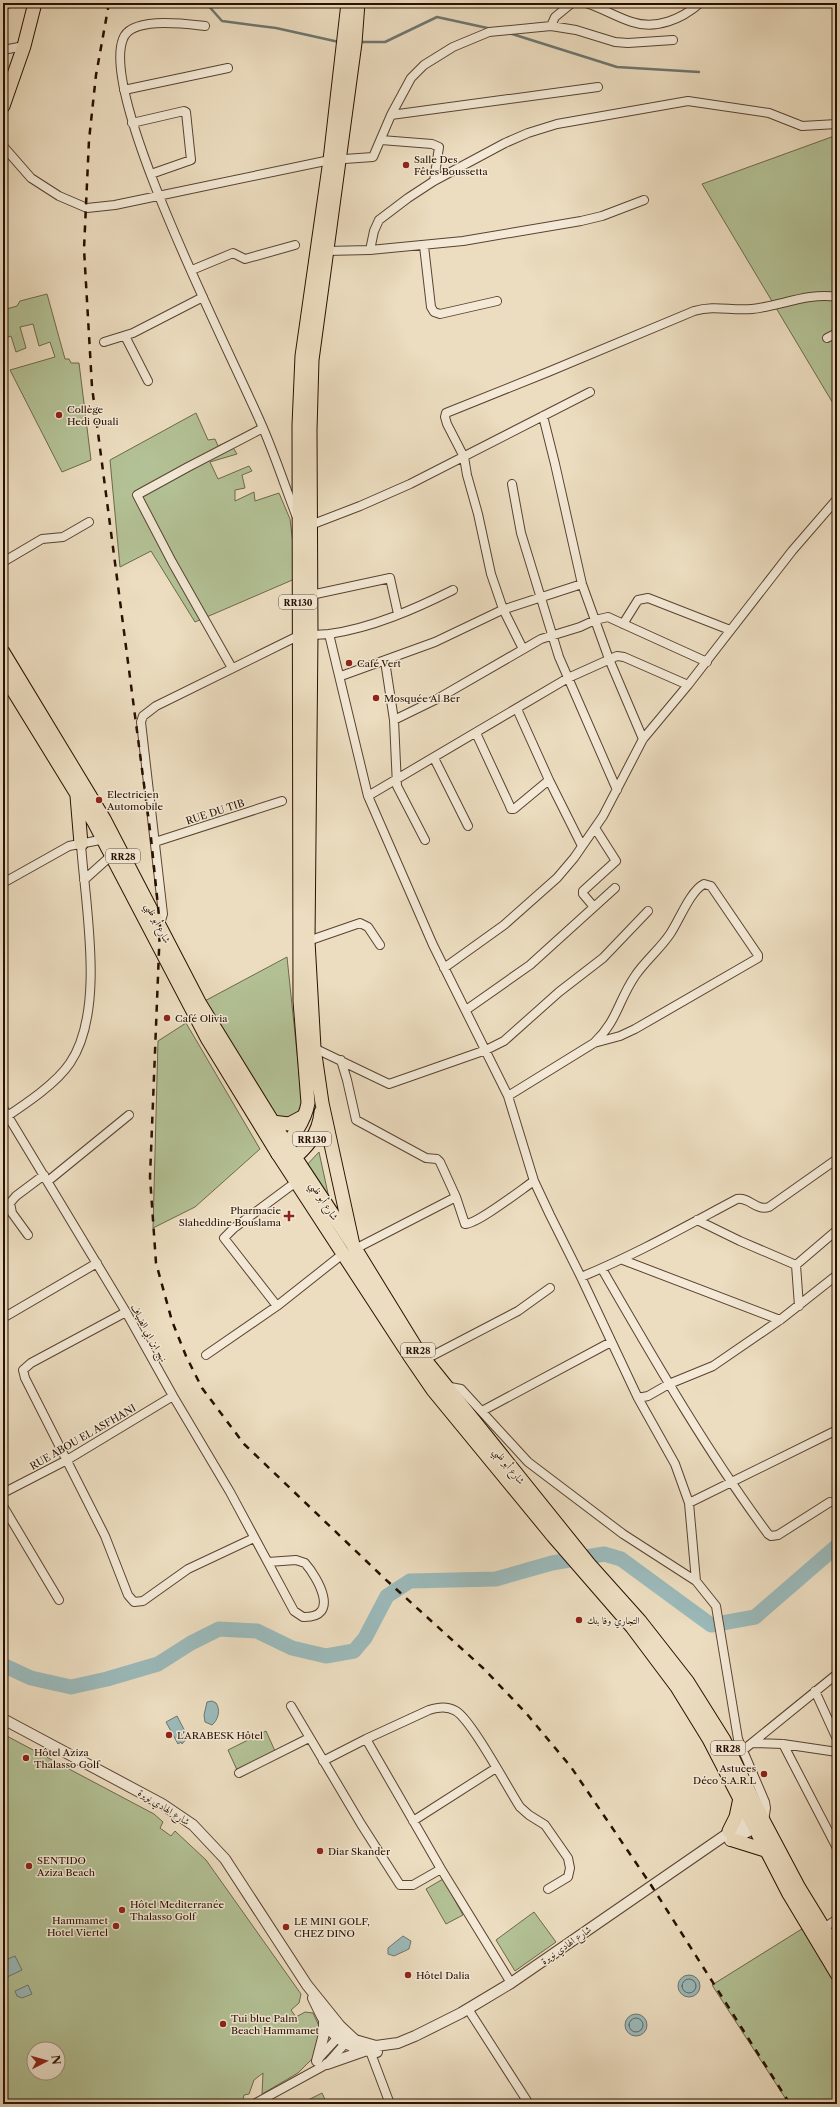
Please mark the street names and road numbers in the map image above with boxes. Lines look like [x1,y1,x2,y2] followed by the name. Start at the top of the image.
[279,595,317,609] road number: RR130
[184,796,246,828] street label: RUE DU TIB
[106,849,140,863] road number: RR28
[140,900,175,947] street label: شارع أبو ظبي
[293,1132,331,1146] road number: RR130
[304,1179,342,1225] street label: شارع أبو ظبي
[125,1302,170,1366] street label: نهج ابن ابي الضياف
[401,1343,435,1357] road number: RR28
[28,1401,139,1473] street label: RUE ABOU EL ASFHANI
[488,1444,529,1489] street label: شارع أبو ظبي
[711,1741,745,1755] road number: RR28
[134,1786,193,1831] street label: شارع الهادي نويرة
[538,1923,596,1970] street label: شارع الهادي نويرة

